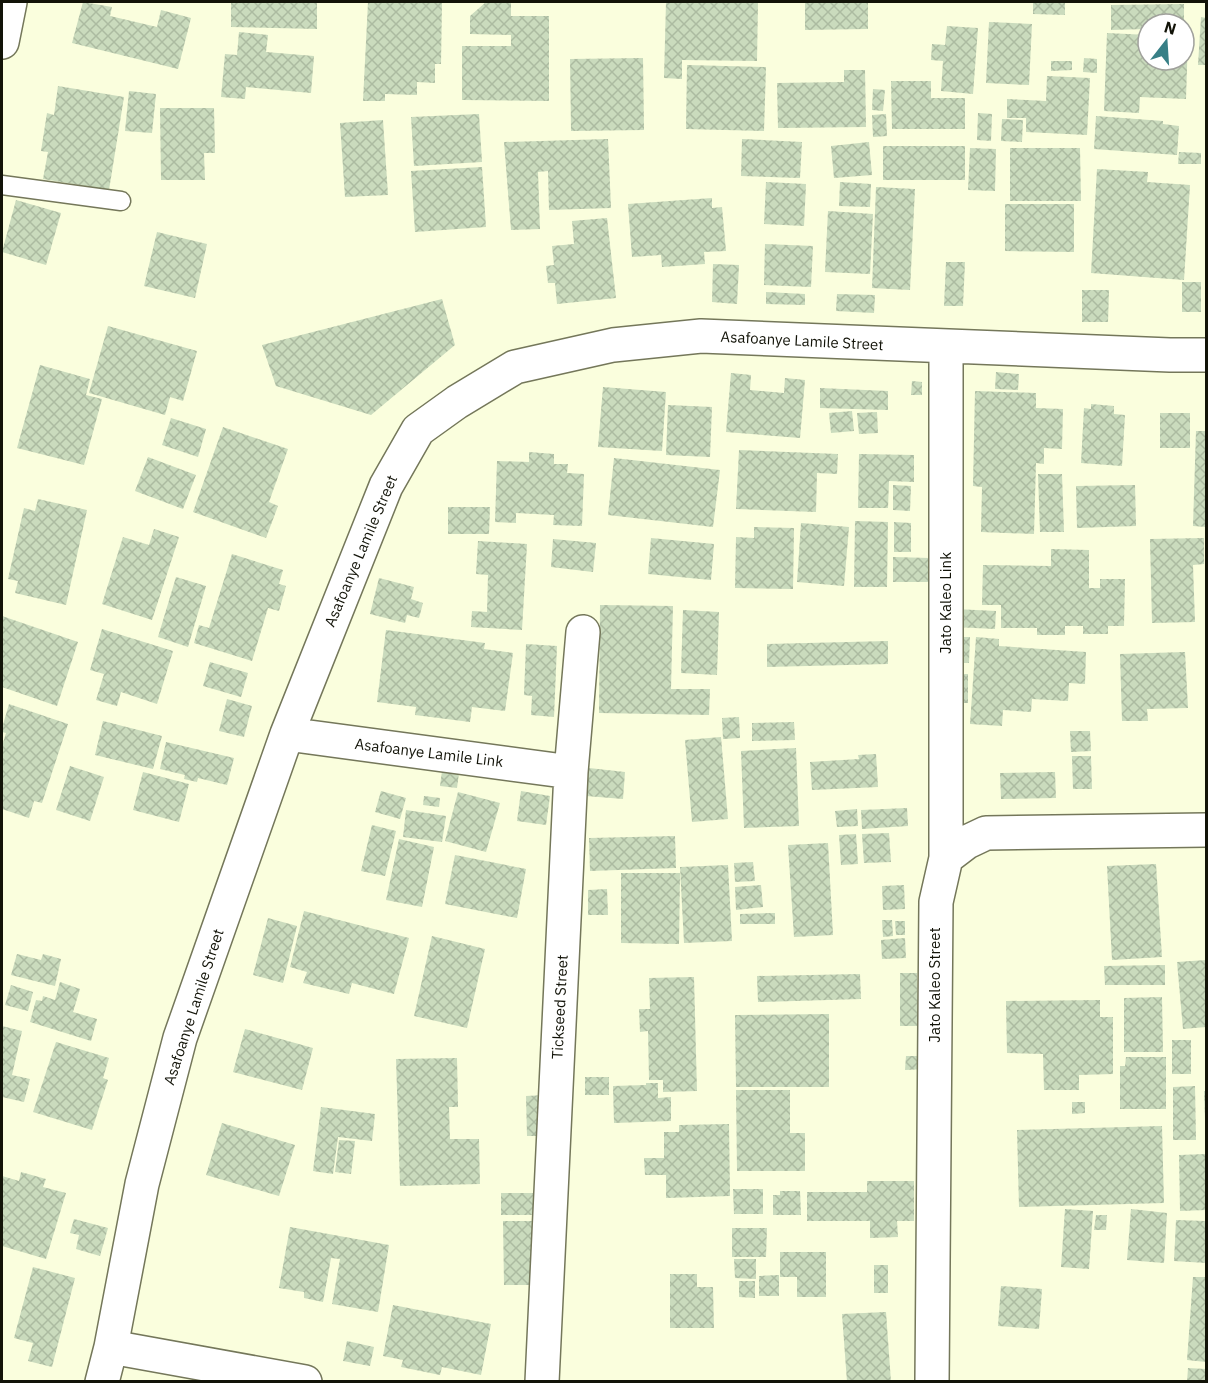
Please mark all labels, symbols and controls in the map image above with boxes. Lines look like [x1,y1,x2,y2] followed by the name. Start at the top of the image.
[1136,12,1196,72] north arrow
[1162,16,1179,39] text: N
[720,327,884,354] street label: Asafoanye Lamile Street
[320,472,401,630] street label: Asafoanye Lamile Street
[936,552,955,654] street label: Jato Kaleo Link
[354,734,505,771] street label: Asafoanye Lamile Link
[159,926,228,1087] street label: Asafoanye Lamile Street
[925,927,944,1043] street label: Jato Kaleo Street
[547,954,572,1060] street label: Tickseed Street

